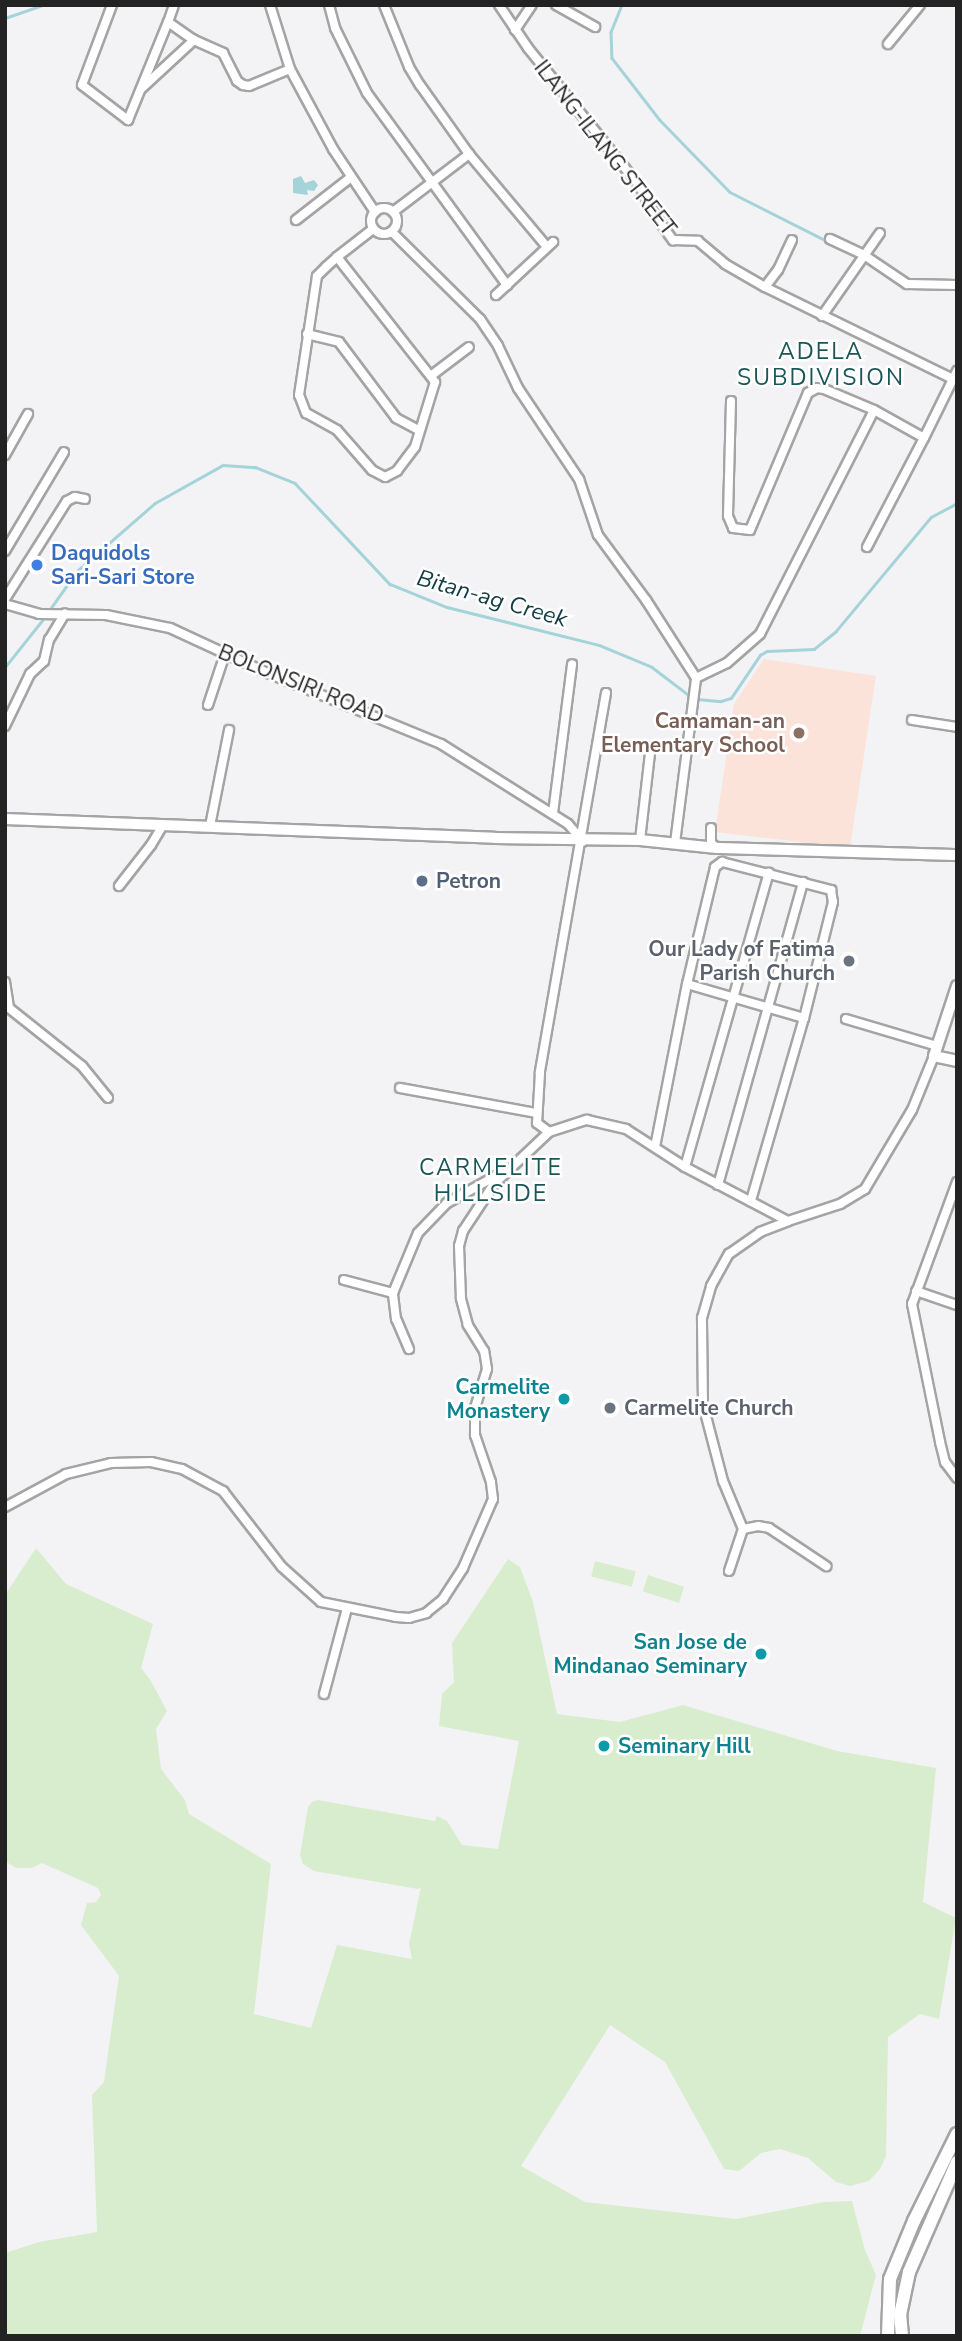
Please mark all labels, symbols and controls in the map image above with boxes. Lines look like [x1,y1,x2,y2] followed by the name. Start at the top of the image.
[529,55,681,241] street label: ILANG-ILANG STREET
[738,338,904,392] district label: ADELA SUBDIVISION
[51,540,195,590] place label: Daquidols Sari-Sari Store
[29,557,45,573] marker: Daquidols Sari-Sari Store
[414,564,570,634] water label: Bitan-ag Creek
[215,639,387,729] street label: BOLONSIRI ROAD
[601,708,785,758] place label: Camaman-an Elementary School
[791,725,807,741] marker: Camaman-an Elementary School
[436,868,501,894] place label: Petron
[414,873,430,889] marker: Petron
[648,936,835,986] place label: Our Lady of Fatima Parish Church
[841,953,857,969] marker: Our Lady of Fatima Parish Church
[420,1154,562,1208] district label: CARMELITE HILLSIDE
[447,1374,550,1424] place label: Carmelite Monastery
[556,1391,572,1407] marker: Carmelite Monastery
[624,1395,793,1421] place label: Carmelite Church
[602,1400,618,1416] marker: Carmelite Church
[553,1629,747,1679] place label: San Jose de Mindanao Seminary
[753,1646,769,1662] marker: San Jose de Mindanao Seminary
[618,1733,751,1759] place label: Seminary Hill
[596,1738,612,1754] marker: Seminary Hill

